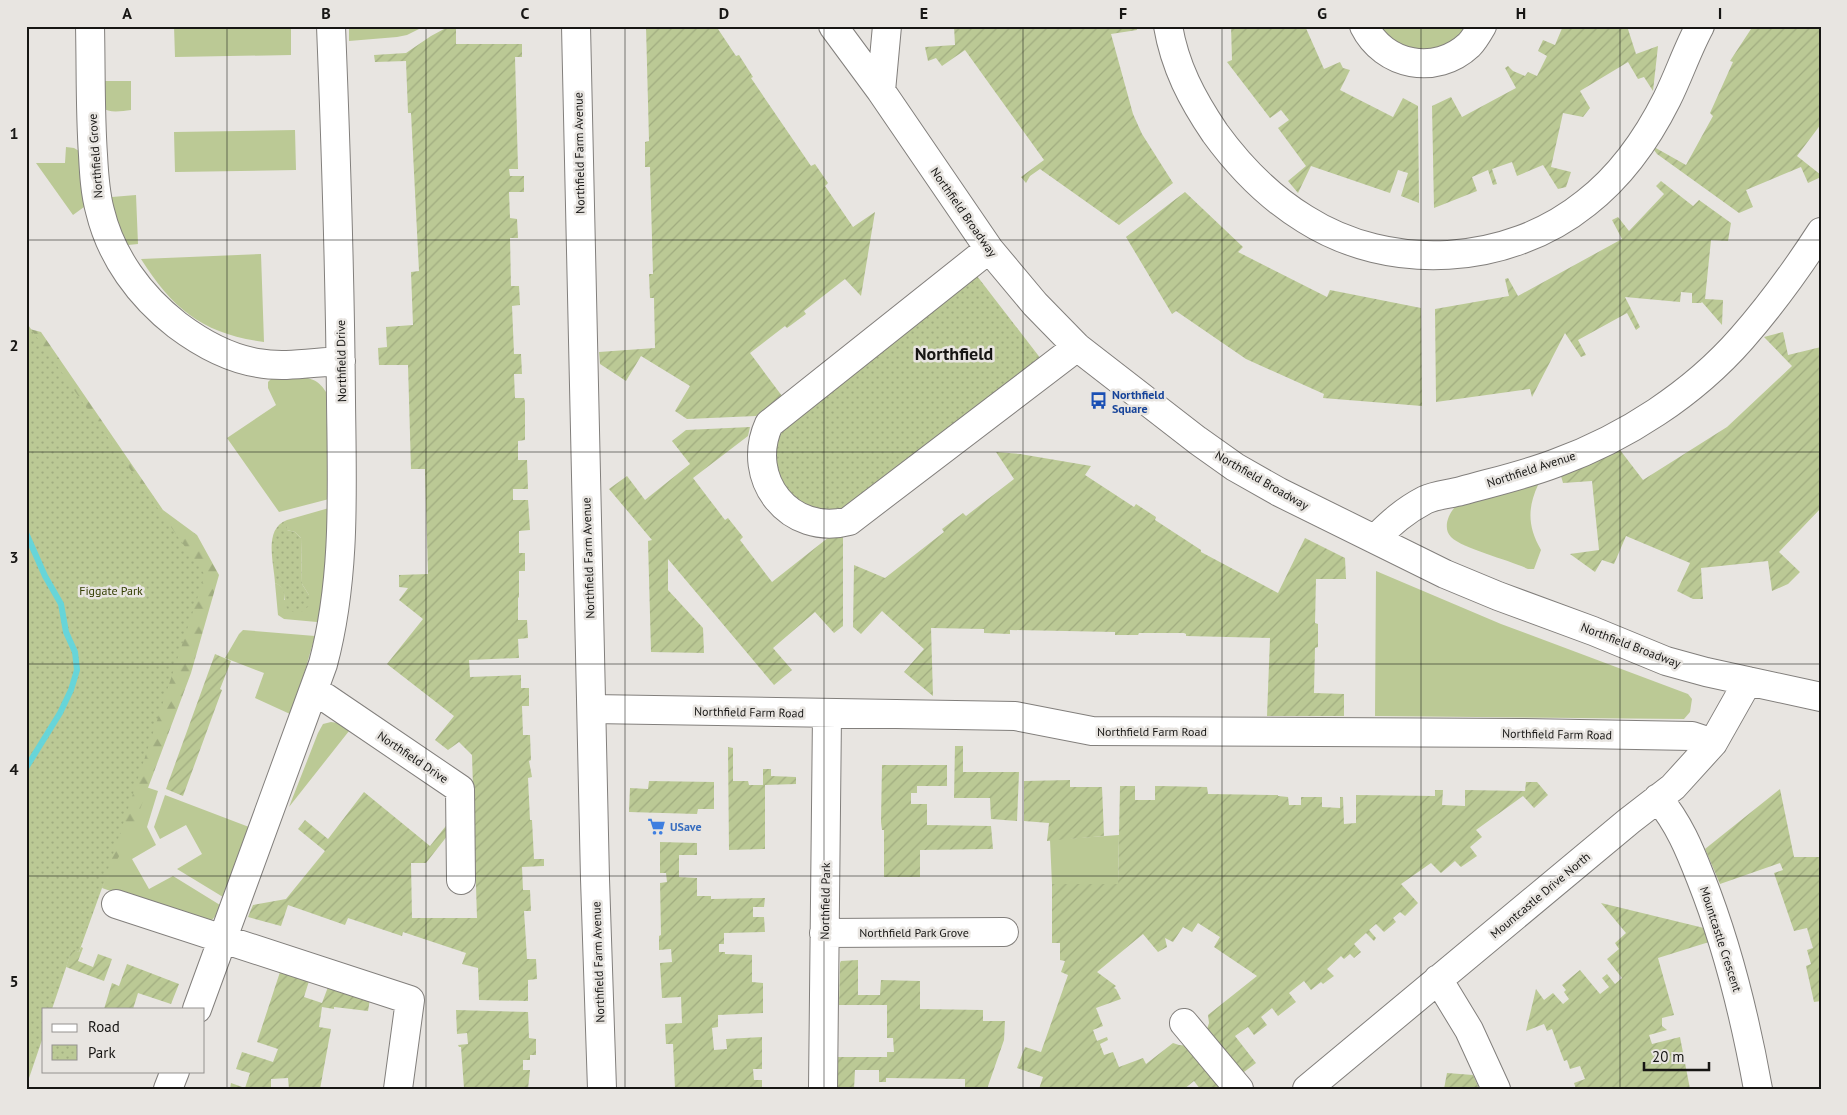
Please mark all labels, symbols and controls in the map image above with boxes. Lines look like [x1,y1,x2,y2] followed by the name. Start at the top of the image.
[122,3,132,23] text: A
[321,3,331,23] text: B
[521,3,530,23] text: C
[719,3,729,23] text: D
[920,3,928,23] text: E
[1119,3,1127,23] text: F
[1317,3,1327,23] text: G
[1516,3,1526,23] text: H
[1718,3,1722,23] text: I
[570,92,588,214] street label: Northfield Farm Avenue
[85,113,105,199] street label: Northfield Grove
[9,123,19,143] text: 1
[928,164,1001,260] street label: Northfield Broadway
[333,320,349,402] street label: Northfield Drive
[9,335,19,355] text: 2
[915,342,993,365] district label: Northfield
[1112,387,1164,416] place label: Northfield Square
[1088,391,1108,411] bus stop icon: Northfield Square
[1213,447,1312,513] street label: Northfield Broadway
[1485,448,1577,490] street label: Northfield Avenue
[578,497,598,619] street label: Northfield Farm Avenue
[9,547,19,567] text: 3
[79,583,143,598] park label: Figgate Park
[1579,619,1683,671] street label: Northfield Broadway
[694,704,804,720] street label: Northfield Farm Road
[1097,724,1207,739] street label: Northfield Farm Road
[1502,726,1612,742] street label: Northfield Farm Road
[375,728,451,786] street label: Northfield Drive
[9,759,19,779] text: 4
[646,816,666,836] supermarket icon: USave
[670,819,702,834] place label: USave
[1487,849,1593,941] street label: Mountcastle Drive North
[817,862,833,940] street label: Northfield Park
[1697,884,1745,994] street label: Mountcastle Crescent
[588,901,608,1023] street label: Northfield Farm Avenue
[859,925,969,940] street label: Northfield Park Grove
[9,971,19,991] text: 5
[42,1008,205,1072] legend
[88,1017,120,1036] text: Road
[1644,1040,1710,1072] scale bar
[88,1043,116,1062] text: Park
[1652,1047,1685,1066] text: 20 m

